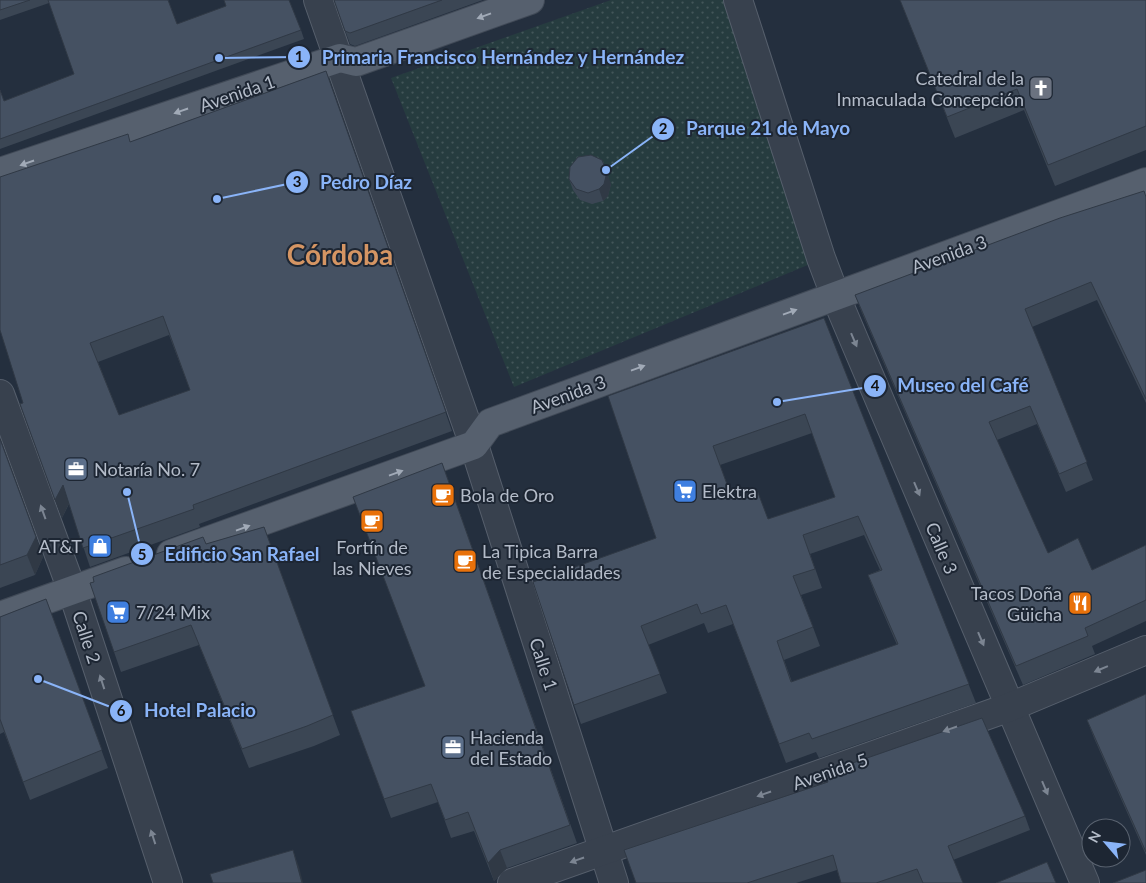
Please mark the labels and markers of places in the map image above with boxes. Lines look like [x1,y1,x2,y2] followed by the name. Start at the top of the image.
[286,40,694,74] callout: Primaria Francisco Hernández y Hernández
[837,67,1024,110] place label: Catedral de la Inmaculada Concepción
[1028,75,1054,101] church icon: Catedral de la Inmaculada Concepción
[651,112,860,146] callout: Parque 21 de Mayo
[285,165,422,199] callout: Pedro Díaz
[863,369,1039,403] callout: Museo del Café
[63,456,89,482] office icon: Notaría No. 7
[94,458,200,480] place label: Notaría No. 7
[672,478,698,504] supermarket icon: Elektra
[702,480,757,502] place label: Elektra
[430,482,456,508] cafe icon: Bola de Oro
[460,484,554,506] place label: Bola de Oro
[359,508,385,534] cafe icon: Fortín de las Nieves
[87,533,113,559] shop icon: AT&T
[38,535,82,557] place label: AT&T
[332,536,412,579] place label: Fortín de las Nieves
[130,537,330,571] callout: Edificio San Rafael
[482,540,621,583] place label: La Tipica Barra de Especialidades
[452,548,478,574] cafe icon: La Tipica Barra de Especialidades
[971,582,1062,625] place label: Tacos Doña Güicha
[1067,590,1093,616] restaurant icon: Tacos Doña Güicha
[105,599,131,625] supermarket icon: 7/24 Mix
[136,601,210,623] place label: 7/24 Mix
[109,694,266,728] callout: Hotel Palacio
[470,726,552,769] place label: Hacienda del Estado
[440,734,466,760] office icon: Hacienda del Estado

